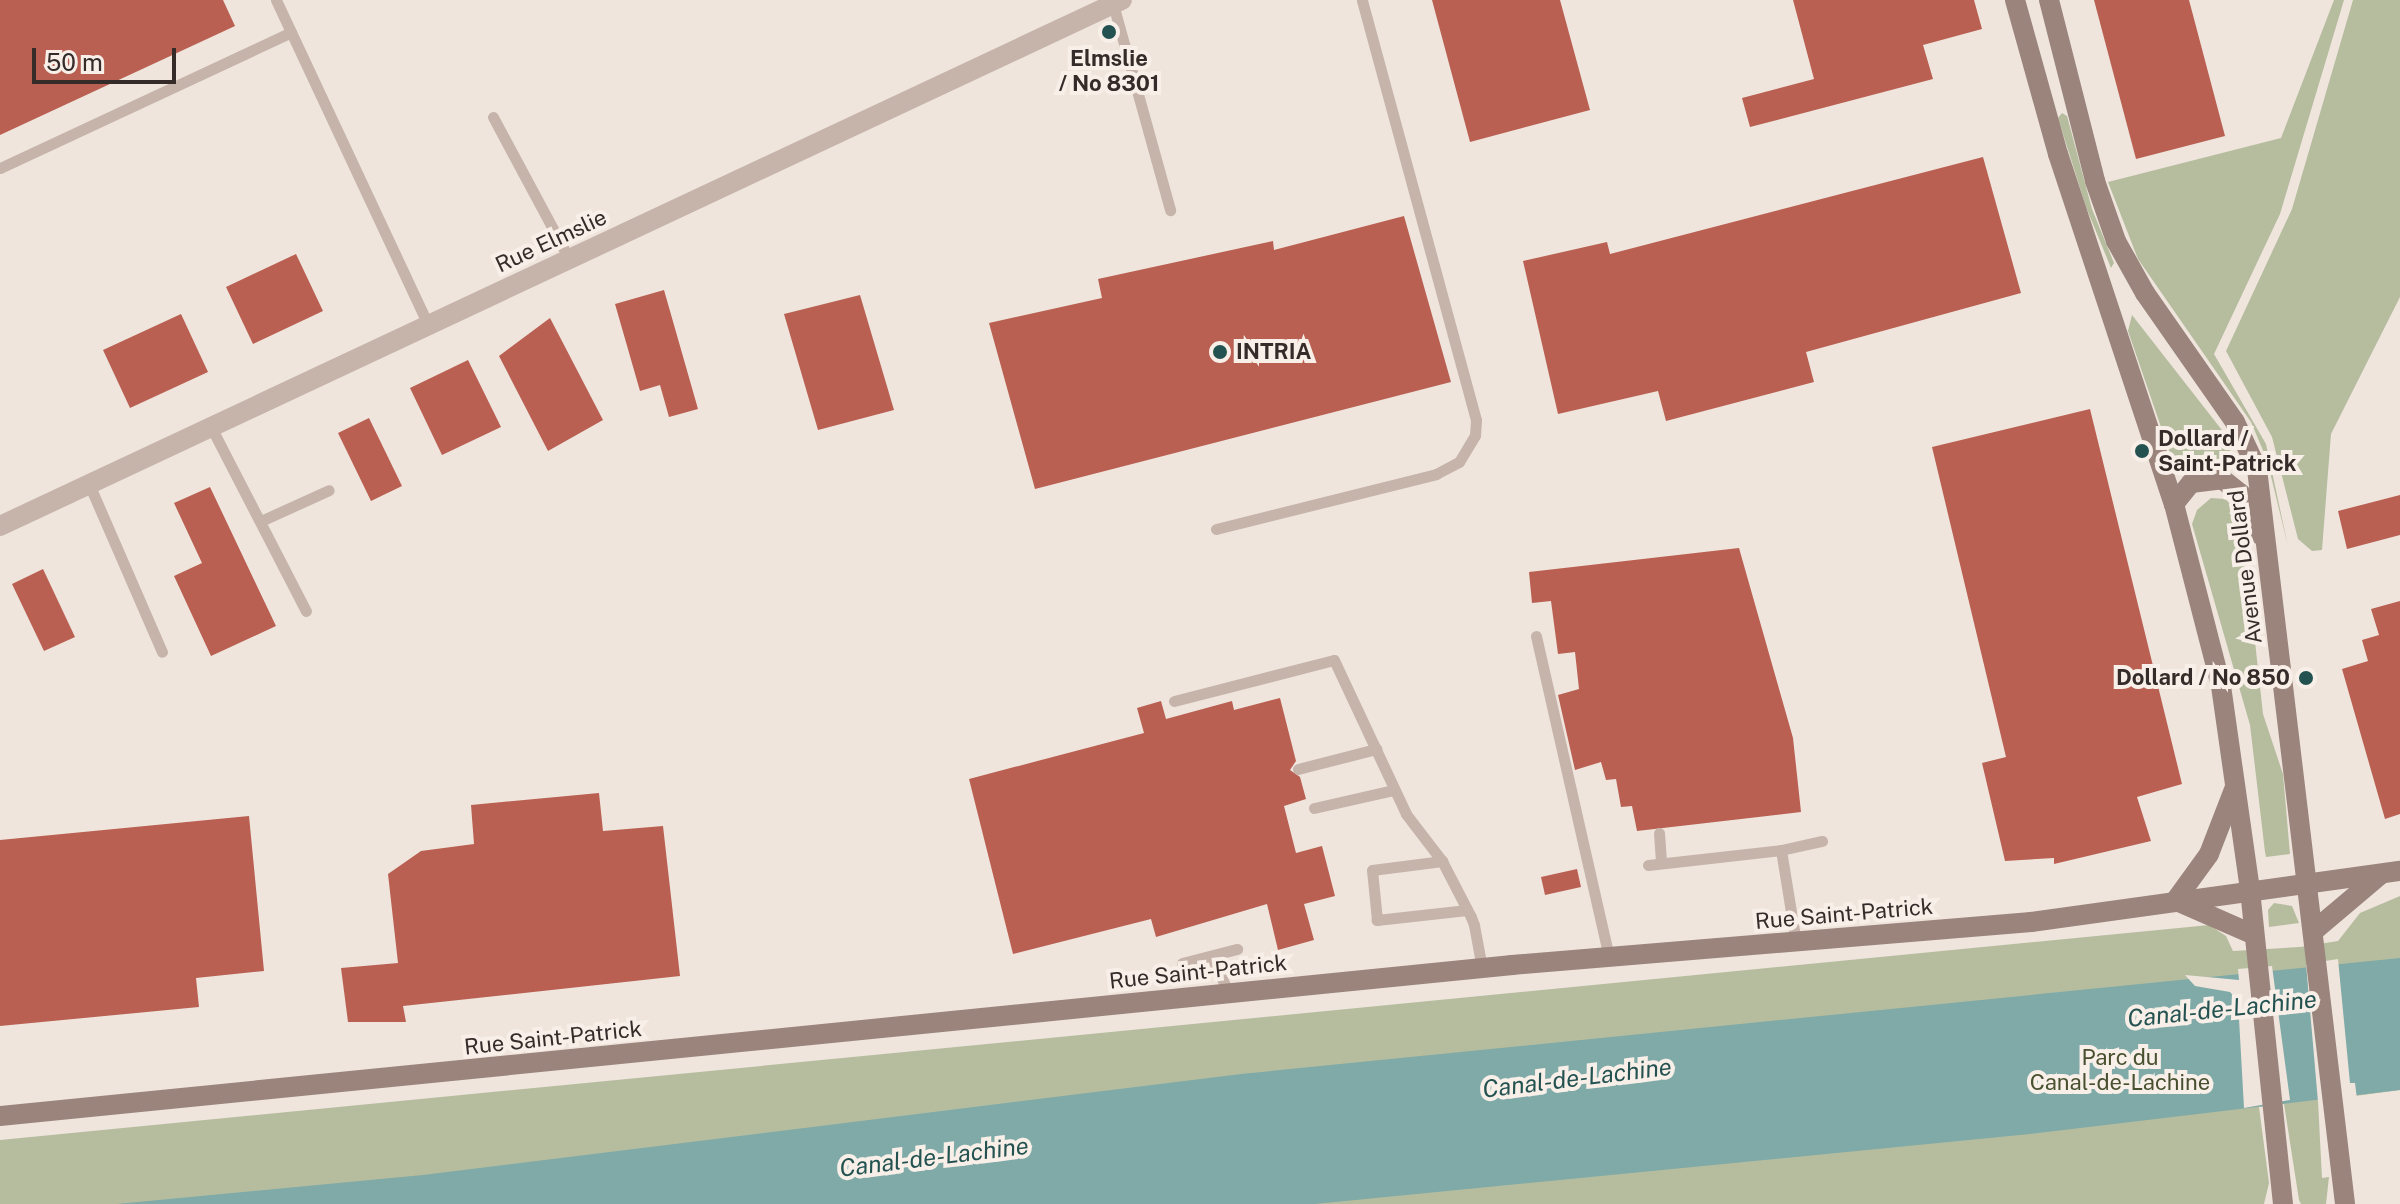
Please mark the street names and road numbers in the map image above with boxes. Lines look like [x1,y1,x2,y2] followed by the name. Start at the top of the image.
[491,204,611,278] street label: Rue Elmslie
[2222,488,2268,646] street label: Avenue Dollard
[1754,893,1934,935] street label: Rue Saint-Patrick
[1108,950,1288,994] street label: Rue Saint-Patrick
[463,1016,643,1060] street label: Rue Saint-Patrick

